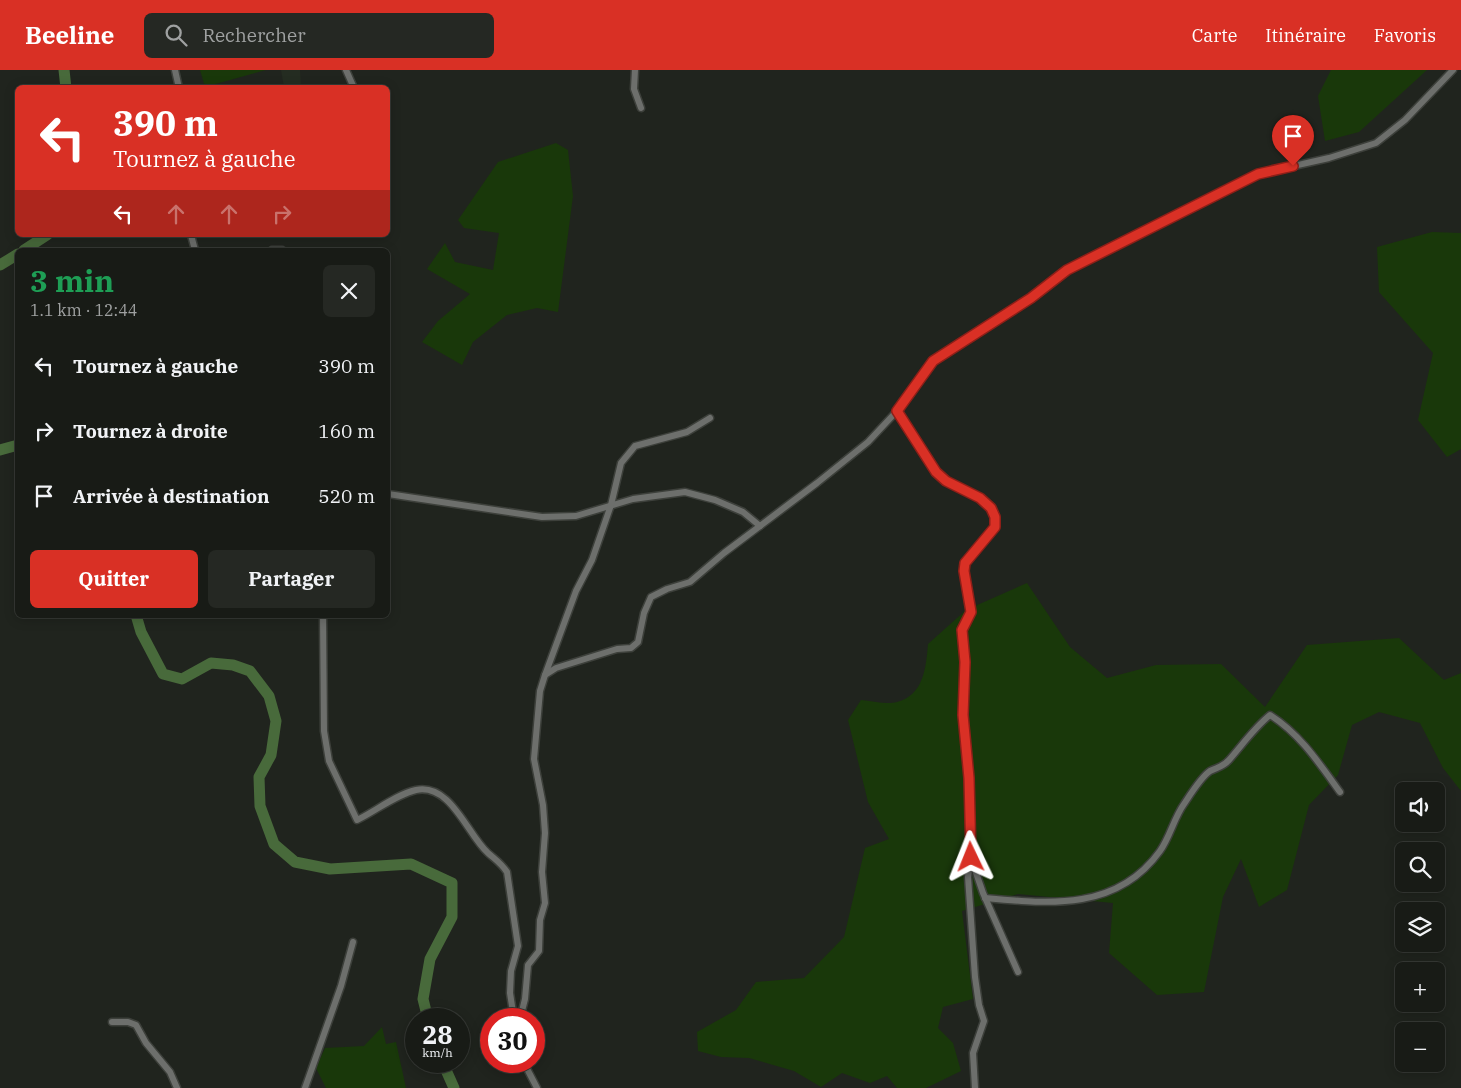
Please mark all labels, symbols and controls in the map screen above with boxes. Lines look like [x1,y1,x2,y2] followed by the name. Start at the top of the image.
[144,13,494,58] search box
[25,19,114,51] text: Beeline
[162,21,190,49] icon: search
[202,23,306,47] text: Rechercher
[1192,24,1237,47] text: Carte
[1265,24,1346,47] text: Itinéraire
[1374,24,1436,47] text: Favoris
[113,100,218,146] text: 390 m
[30,105,95,170] icon: left
[1272,115,1314,166] pin
[1279,122,1307,150] icon: arrive
[113,144,296,173] text: Tournez à gauche
[109,200,137,228] icon: left
[162,200,190,228] icon: ahead
[215,200,243,228] icon: ahead
[268,200,296,228] icon: right
[30,261,114,300] text: 3 min
[323,265,375,317] button: close
[30,300,137,320] text: 1.1 km · 12:44
[30,352,58,380] icon: left
[73,354,238,378] text: Tournez à gauche
[318,354,375,378] text: 390 m
[30,417,58,445] icon: right
[73,419,228,443] text: Tournez à droite
[318,419,375,443] text: 160 m
[30,482,58,510] icon: arrive
[73,484,270,508] text: Arrivée à destination
[318,484,375,508] text: 520 m
[30,550,198,608] button: Quitter
[208,550,375,608] button: Partager
[1395,782,1445,1072] map controls
[1395,782,1445,832] button: sound
[944,830,996,882] position arrow
[1395,842,1445,892] button: search
[1395,902,1445,952] button: layers
[1395,962,1445,1012] button: +
[480,1008,545,1073] speed limit sign: 30
[422,1018,453,1051] text: 28
[1395,1022,1445,1072] button: −
[422,1045,453,1060] text: km/h

